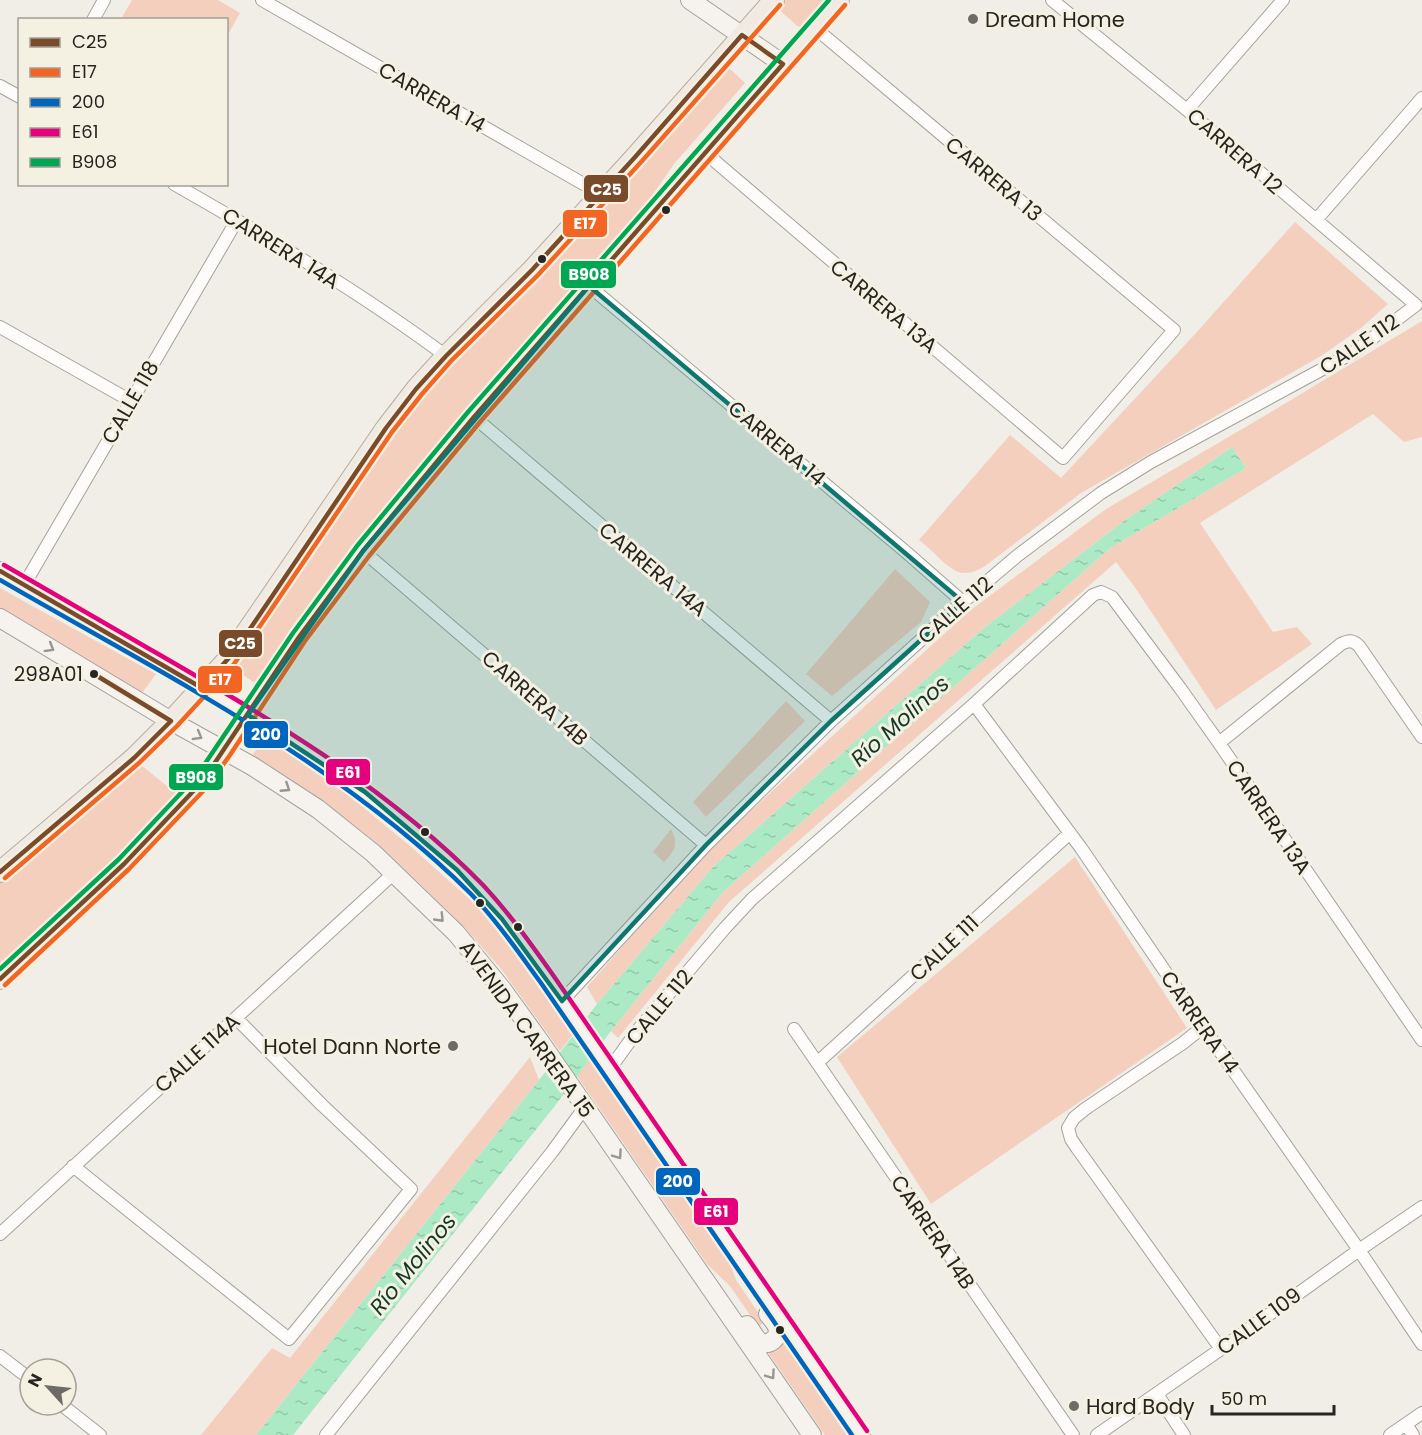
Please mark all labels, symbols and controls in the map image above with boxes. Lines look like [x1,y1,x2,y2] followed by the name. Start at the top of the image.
[985,5,1125,34] place label: Dream Home
[966,12,980,26] marker: Dream Home
[18,18,228,186] legend
[72,29,108,54] text: C25
[373,55,491,139] street label: CARRERA 14
[72,59,97,84] text: E17
[72,89,105,114] text: 200
[1181,101,1289,201] street label: CARRERA 12
[72,119,98,144] text: E61
[939,130,1049,228] street label: CARRERA 13
[72,149,117,174] text: B908
[583,174,629,203] line badge: C25
[590,178,622,201] text: C25
[217,200,345,296] street label: CARRERA 14A
[660,204,672,216] unlabelled marker
[562,209,608,238] line badge: E17
[573,212,597,235] text: E17
[824,252,944,360] street label: CARRERA 13A
[536,253,548,265] unlabelled marker
[560,260,617,289] line badge: B908
[568,263,610,286] text: B908
[1313,307,1405,381] street label: CALLE 112
[95,355,165,449] street label: CALLE 118
[722,394,832,492] street label: CARRERA 14
[593,515,713,623] street label: CARRERA 14A
[911,569,999,651] street label: CALLE 112
[218,629,263,658] line badge: C25
[224,632,256,655] text: C25
[44,641,54,653] one-way arrow
[476,644,594,752] street label: CARRERA 14B
[14,660,83,688] place label: 298A01
[197,665,243,694] line badge: E17
[88,668,100,680] marker: 298A01
[208,668,232,691] text: E17
[844,668,956,774] water label: Río Molinos
[243,720,289,749] line badge: 200
[251,723,281,746] text: 200
[192,729,202,740] one-way arrow
[1220,754,1318,880] street label: CARRERA 13A
[325,758,371,786] line badge: E61
[336,761,360,784] text: E61
[168,763,224,791] line badge: B908
[175,766,217,789] text: B908
[280,781,290,793] one-way arrow
[419,826,431,838] unlabelled marker
[474,897,486,909] unlabelled marker
[903,908,985,988] street label: CALLE 111
[433,910,444,921] one-way arrow
[512,921,524,933] unlabelled marker
[453,934,601,1124] street label: AVENIDA CARRERA 15
[619,963,699,1051] street label: CALLE 112
[1154,965,1246,1079] street label: CARRERA 14
[148,1007,246,1099] street label: CALLE 114A
[263,1032,441,1061] place label: Hotel Dann Norte
[446,1039,460,1053] marker: Hotel Dann Norte
[611,1148,622,1159] one-way arrow
[655,1167,701,1196] line badge: 200
[884,1169,982,1295] street label: CARRERA 14B
[663,1170,693,1193] text: 200
[693,1197,739,1226] line badge: E61
[704,1200,728,1223] text: E61
[362,1206,464,1322] water label: Río Molinos
[1211,1280,1307,1362] street label: CALLE 109
[774,1324,786,1336] unlabelled marker
[18,1357,78,1417] north arrow
[764,1369,775,1380] one-way arrow
[22,1370,48,1391] text: N
[1212,1378,1334,1416] scale bar
[1221,1386,1267,1411] text: 50 m
[1086,1392,1195,1421] place label: Hard Body
[1067,1399,1081,1413] marker: Hard Body

